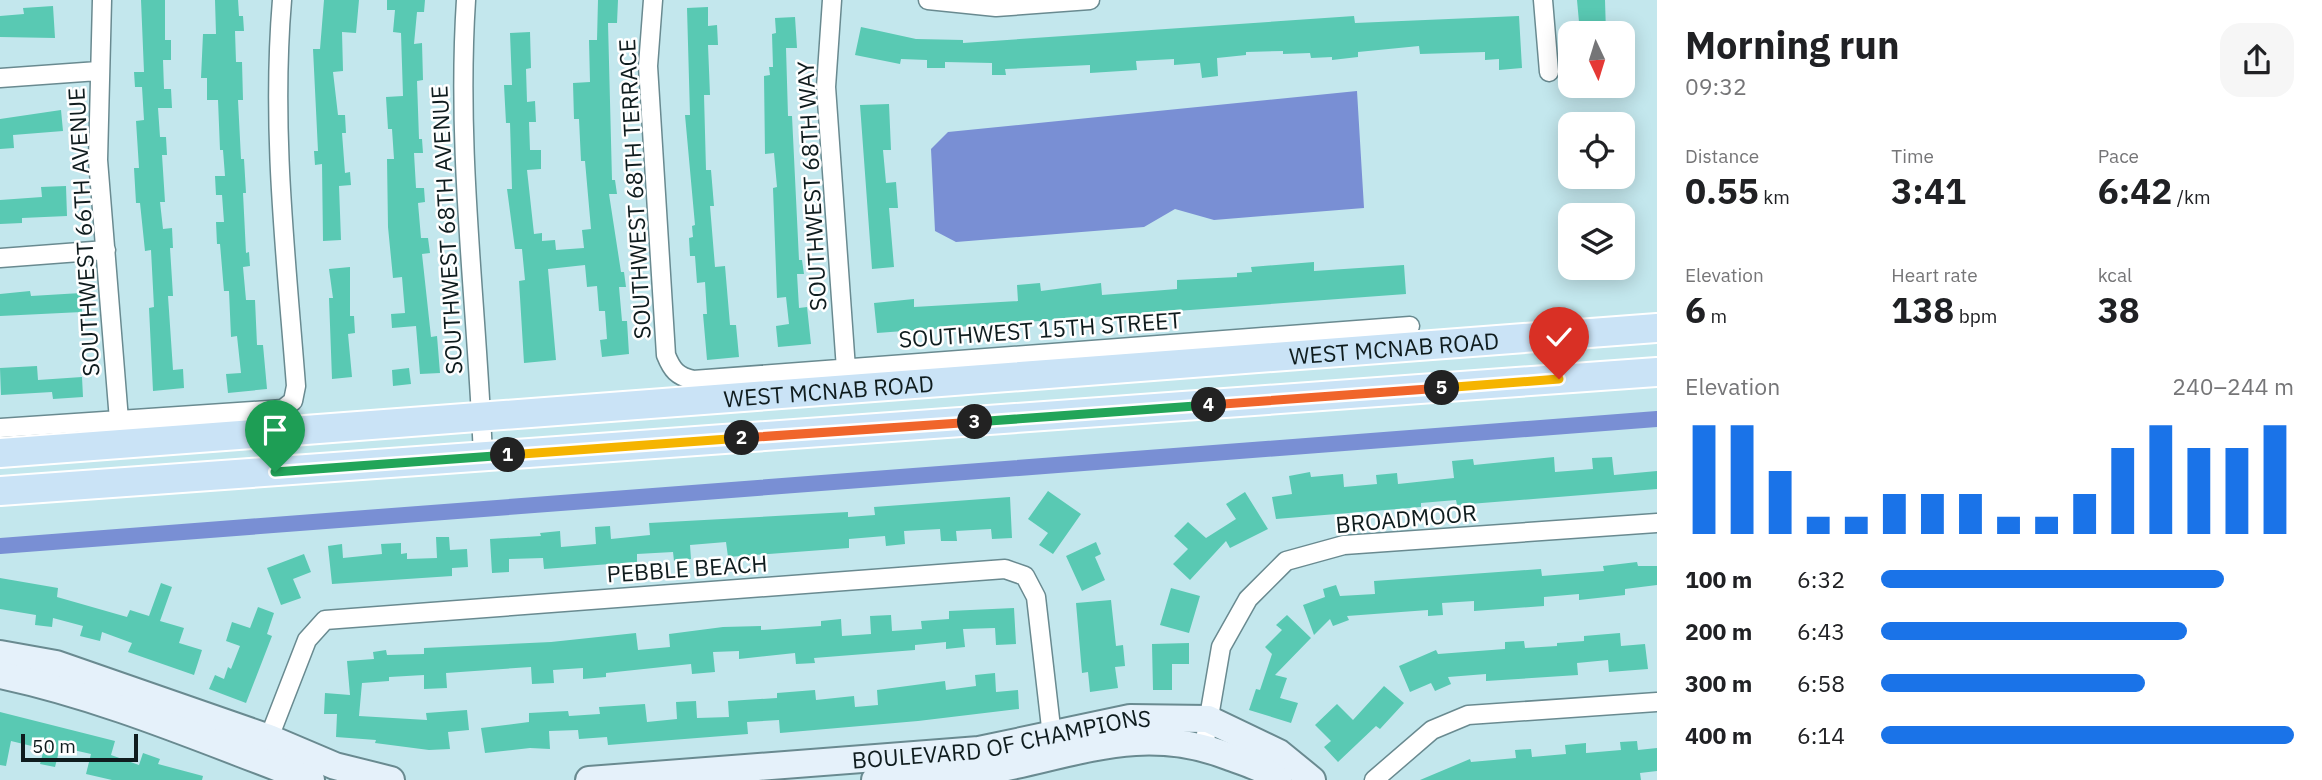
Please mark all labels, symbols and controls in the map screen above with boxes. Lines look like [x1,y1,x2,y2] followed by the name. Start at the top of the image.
[1685,20,1900,69] text: Morning run
[1558,21,1634,98] north arrow
[1558,21,1635,280] map controls
[2220,23,2294,97] button: share
[611,38,657,340] street label: SOUTHWEST 68TH TERRACE
[789,60,833,312] street label: SOUTHWEST 68TH WAY
[1685,71,1747,101] text: 09:32
[423,85,469,375] street label: SOUTHWEST 68TH AVENUE
[60,87,106,377] street label: SOUTHWEST 66TH AVENUE
[1558,112,1635,189] button: locate
[1685,144,1759,168] text: Distance
[1891,144,1934,168] text: Time
[2098,144,2139,168] text: Pace
[1685,168,1759,214] text: 0.55
[1891,168,1966,214] text: 3:41
[2098,168,2172,214] text: 6:42
[1759,185,1790,209] text: km
[2172,185,2211,209] text: /km
[1558,203,1635,280] button: layers
[1685,263,1764,287] text: Elevation
[1891,263,1978,287] text: Heart rate
[2098,263,2132,287] text: kcal
[1685,287,1706,333] text: 6
[1891,287,1954,333] text: 138
[2098,287,2140,333] text: 38
[898,304,1182,354] street label: SOUTHWEST 15TH STREET
[1706,304,1727,328] text: m
[1954,304,1997,328] text: bpm
[1529,307,1589,379] pin
[1540,318,1578,356] icon: check
[1288,325,1500,371] street label: WEST MCNAB ROAD
[722,368,935,413] street label: WEST MCNAB ROAD
[1424,370,1460,406] pin: 5
[1685,371,1780,401] text: Elevation
[2172,371,2294,401] text: 240–244 m
[1436,375,1447,399] text: 5
[1192,388,1226,422] pin: 4
[1203,392,1214,416] text: 4
[245,400,305,472] pin
[958,404,992,440] pin: 3
[969,409,980,433] text: 3
[256,411,294,449] icon: arrive
[724,420,760,456] pin: 2
[736,425,747,449] text: 2
[490,438,526,472] pin: 1
[502,442,513,466] text: 1
[1334,497,1478,539] street label: BROADMOOR
[606,547,768,589] street label: PEBBLE BEACH
[1685,564,1752,594] text: 100 m
[1797,564,1845,594] text: 6:32
[1685,616,1752,646] text: 200 m
[1797,616,1845,646] text: 6:43
[1685,668,1752,698] text: 300 m
[1797,668,1845,698] text: 6:58
[851,702,1151,775] street label: BOULEVARD OF CHAMPIONS
[1685,720,1752,750] text: 400 m
[1797,720,1845,750] text: 6:14
[21,731,138,763] scale bar
[32,734,76,758] text: 50 m

